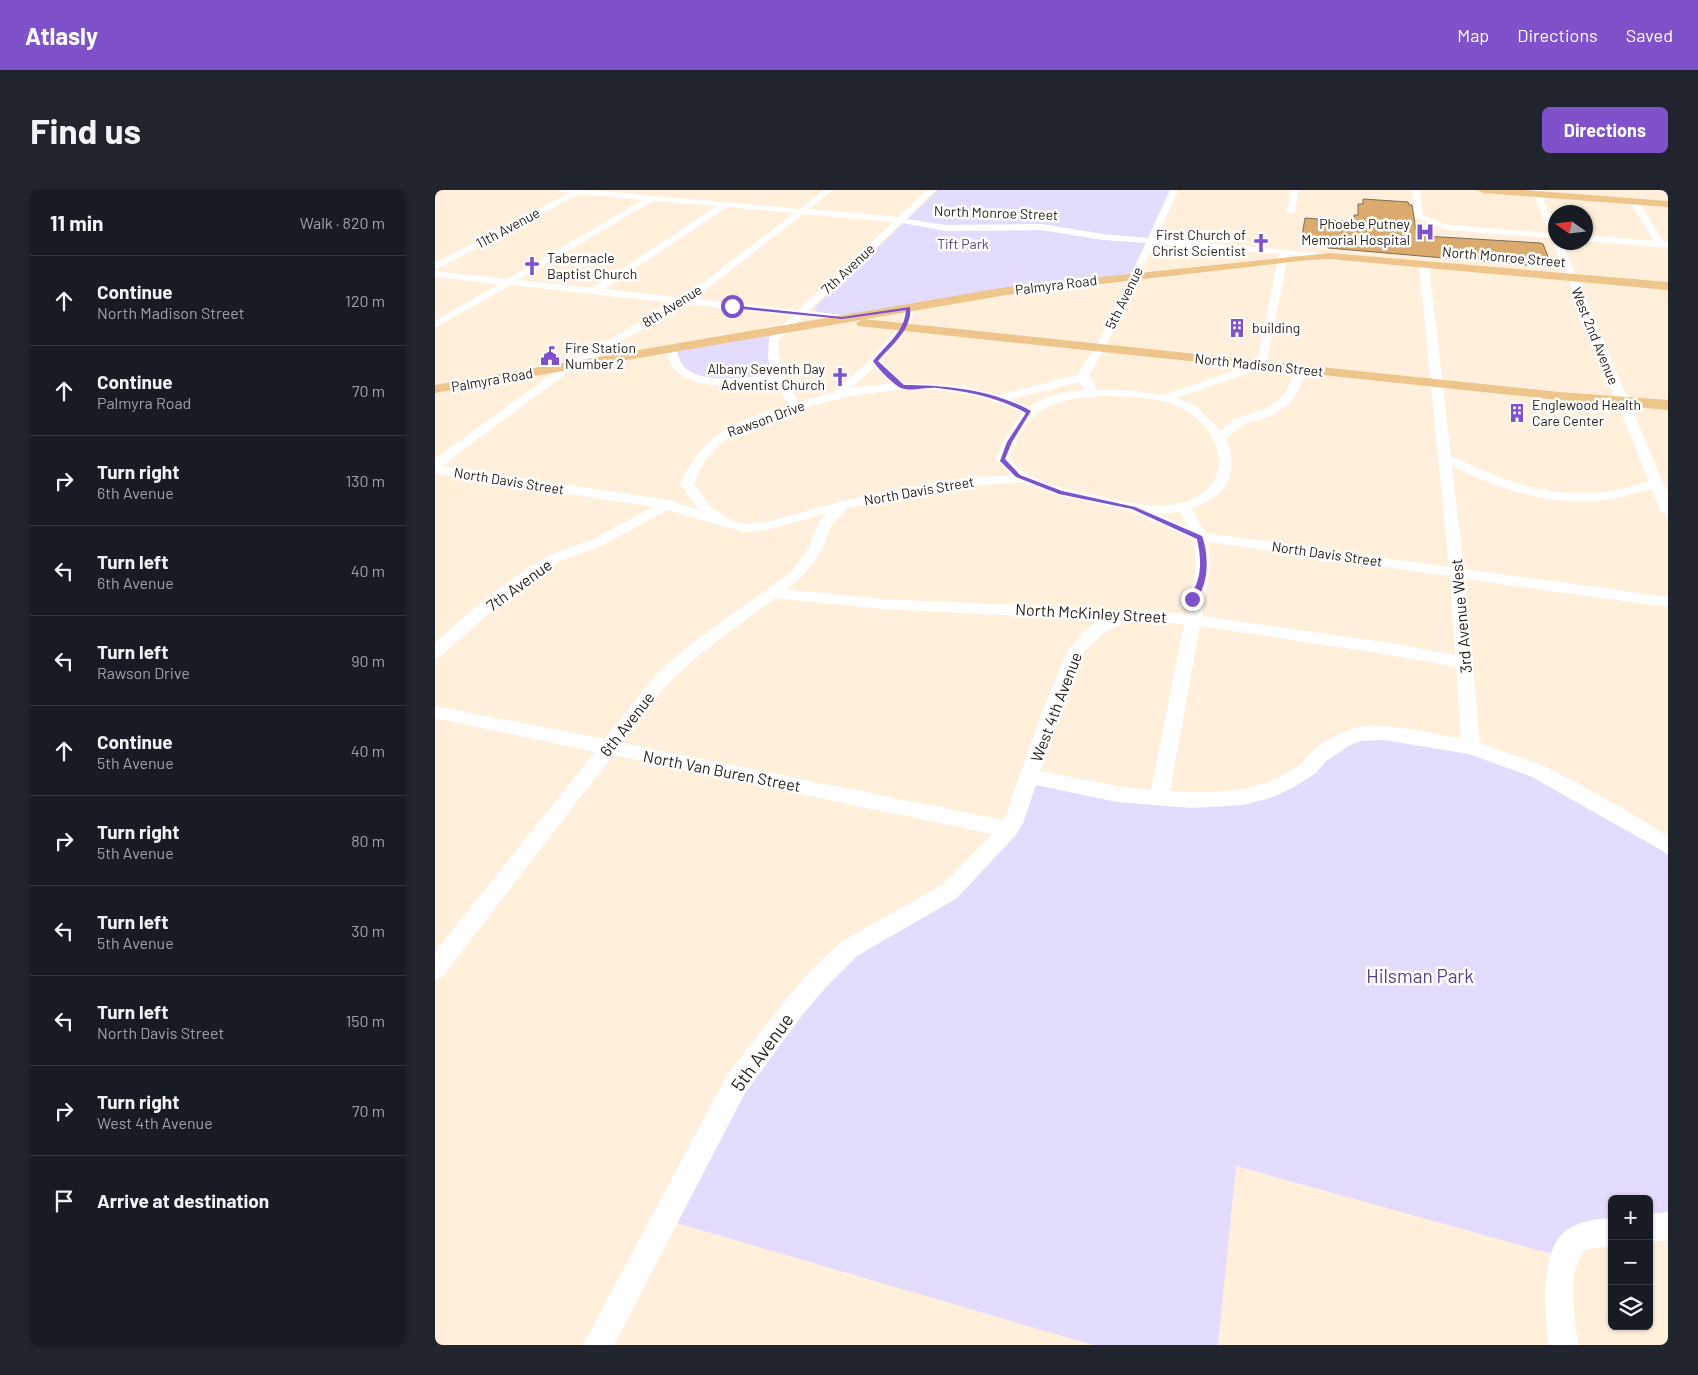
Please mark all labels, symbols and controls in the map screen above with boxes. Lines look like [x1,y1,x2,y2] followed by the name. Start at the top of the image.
[25,21,98,50] text: Atlasly
[1457,24,1489,46] text: Map
[1517,24,1598,46] text: Directions
[1626,24,1673,46] text: Saved
[1542,107,1668,153] button: Directions
[30,109,141,151] text: Find us
[934,202,1058,223] street label: North Monroe Street
[473,204,543,251] street label: 11th Avenue
[1548,205,1593,250] north arrow
[50,210,104,235] text: 11 min
[300,213,385,232] text: Walk · 820 m
[1301,215,1411,248] place label: Phoebe Putney Memorial Hospital
[1414,221,1436,243] hospital icon: Phoebe Putney Memorial Hospital
[1152,226,1246,259] place label: First Church of Christ Scientist
[1250,232,1272,254] church icon: First Church of Christ Scientist
[937,235,989,252] park label: Tift Park
[818,240,878,298] street label: 7th Avenue
[1441,243,1567,270] street label: North Monroe Street
[547,249,637,282] place label: Tabernacle Baptist Church
[521,255,543,277] church icon: Tabernacle Baptist Church
[1101,264,1146,332] street label: 5th Avenue
[1014,271,1098,298] street label: Palmyra Road
[97,280,173,303] text: Continue
[639,281,705,331] street label: 8th Avenue
[1568,285,1623,387] street label: West 2nd Avenue
[50,287,78,315] icon: ahead
[345,291,385,310] text: 120 m
[721,295,744,318] route start
[97,303,245,322] text: North Madison Street
[1226,317,1248,339] building icon: building
[1252,319,1300,336] place label: building
[565,339,636,372] place label: Fire Station Number 2
[539,345,561,367] public building icon: Fire Station Number 2
[1194,349,1324,380] street label: North Madison Street
[707,360,826,393] place label: Albany Seventh Day Adventist Church
[450,364,534,395] street label: Palmyra Road
[829,366,851,388] church icon: Albany Seventh Day Adventist Church
[97,370,173,393] text: Continue
[50,377,78,405] icon: ahead
[352,381,385,400] text: 70 m
[97,393,191,412] text: Palmyra Road
[1532,396,1641,429] place label: Englewood Health Care Center
[725,397,807,440] street label: Rawson Drive
[1506,402,1528,424] building icon: Englewood Health Care Center
[97,460,179,483] text: Turn right
[453,463,565,498] street label: North Davis Street
[50,467,78,495] icon: right
[346,471,385,490] text: 130 m
[863,472,975,509] street label: North Davis Street
[97,483,174,502] text: 6th Avenue
[1271,537,1383,570] street label: North Davis Street
[97,550,168,573] text: Turn left
[482,555,555,615] street label: 7th Avenue
[50,557,78,585] icon: left
[1446,558,1475,674] street label: 3rd Avenue West
[351,561,385,580] text: 40 m
[97,573,174,592] text: 6th Avenue
[1181,588,1204,611] route end
[1015,599,1167,626] street label: North McKinley Street
[97,640,168,663] text: Turn left
[50,647,78,675] icon: left
[1026,649,1085,764] street label: West 4th Avenue
[351,651,385,670] text: 90 m
[97,663,190,682] text: Rawson Drive
[595,688,658,760] street label: 6th Avenue
[97,730,173,753] text: Continue
[50,737,78,765] icon: ahead
[351,741,385,760] text: 40 m
[642,746,802,795] street label: North Van Buren Street
[97,753,174,772] text: 5th Avenue
[97,820,179,843] text: Turn right
[50,827,78,855] icon: right
[351,831,385,850] text: 80 m
[97,843,174,862] text: 5th Avenue
[97,910,168,933] text: Turn left
[50,917,78,945] icon: left
[351,921,385,940] text: 30 m
[97,933,174,952] text: 5th Avenue
[1366,964,1474,987] park label: Hilsman Park
[97,1000,168,1023] text: Turn left
[50,1007,78,1035] icon: left
[726,1008,798,1095] street label: 5th Avenue
[346,1011,385,1030] text: 150 m
[97,1023,224,1042] text: North Davis Street
[97,1090,179,1113] text: Turn right
[50,1097,78,1125] icon: right
[352,1101,385,1120] text: 70 m
[97,1113,213,1132] text: West 4th Avenue
[50,1187,78,1215] icon: arrive
[97,1189,269,1212] text: Arrive at destination
[1608,1195,1653,1330] map controls
[1608,1195,1653,1240] button: +
[1608,1240,1653,1285] button: −
[1608,1285,1653,1330] button: layers

